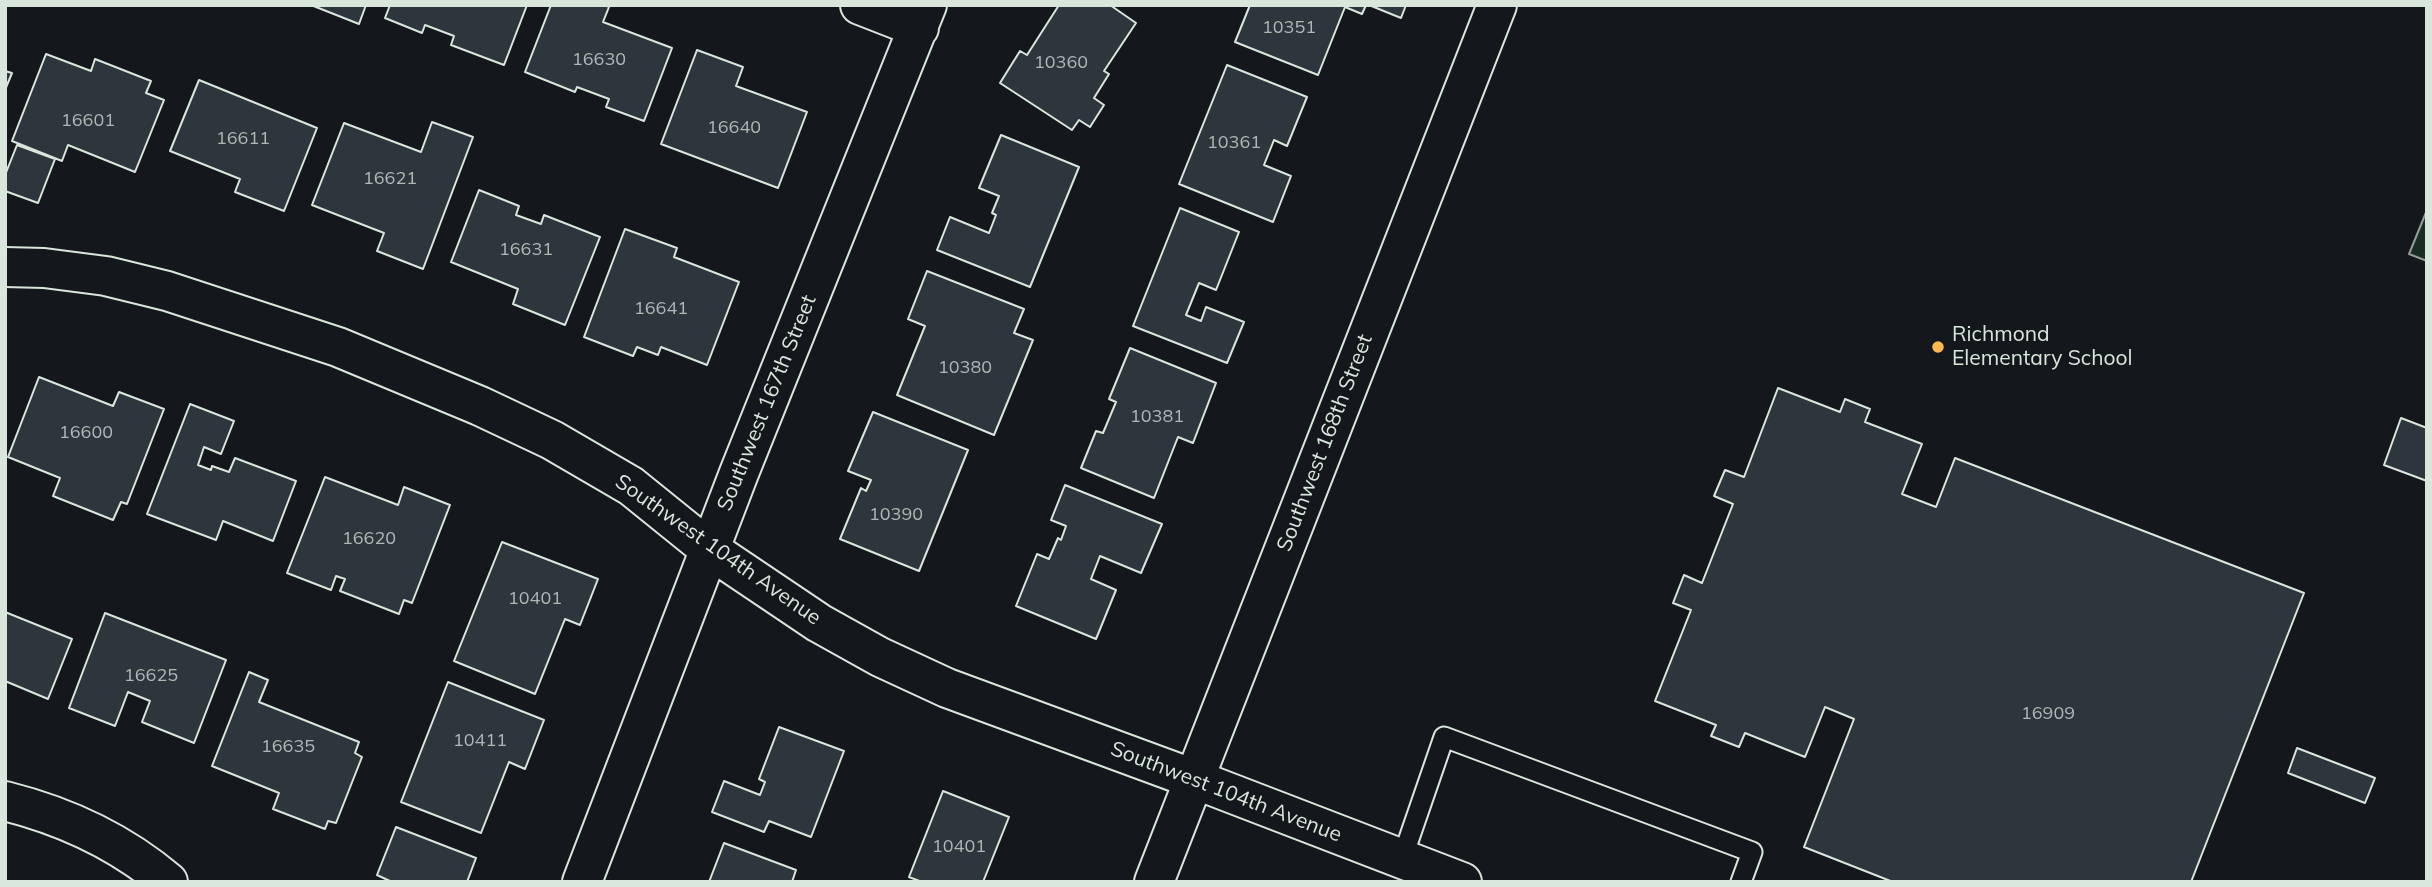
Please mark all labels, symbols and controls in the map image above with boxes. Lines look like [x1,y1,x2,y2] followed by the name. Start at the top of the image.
[1262,17,1316,39] house number: 10351
[572,49,626,71] house number: 16630
[1034,52,1088,74] house number: 10360
[61,110,115,132] house number: 16601
[707,117,761,139] house number: 16640
[216,128,270,150] house number: 16611
[1207,132,1261,154] house number: 10361
[363,168,417,190] house number: 16621
[499,239,553,261] house number: 16631
[712,291,822,515] street label: Southwest 167th Street
[634,298,688,320] house number: 16641
[1952,322,2133,372] place label: Richmond Elementary School
[1272,331,1378,555] street label: Southwest 168th Street
[1930,339,1946,355] marker: Richmond Elementary School
[938,357,992,379] house number: 10380
[1130,406,1184,428] house number: 10381
[59,422,113,444] house number: 16600
[610,469,826,631] street label: Southwest 104th Avenue
[869,504,923,526] house number: 10390
[342,528,396,550] house number: 16620
[508,588,562,610] house number: 10401
[124,665,178,687] house number: 16625
[2021,703,2075,725] house number: 16909
[453,730,507,752] house number: 10411
[261,736,315,758] house number: 16635
[1107,736,1345,848] street label: Southwest 104th Avenue
[932,836,986,858] house number: 10401

